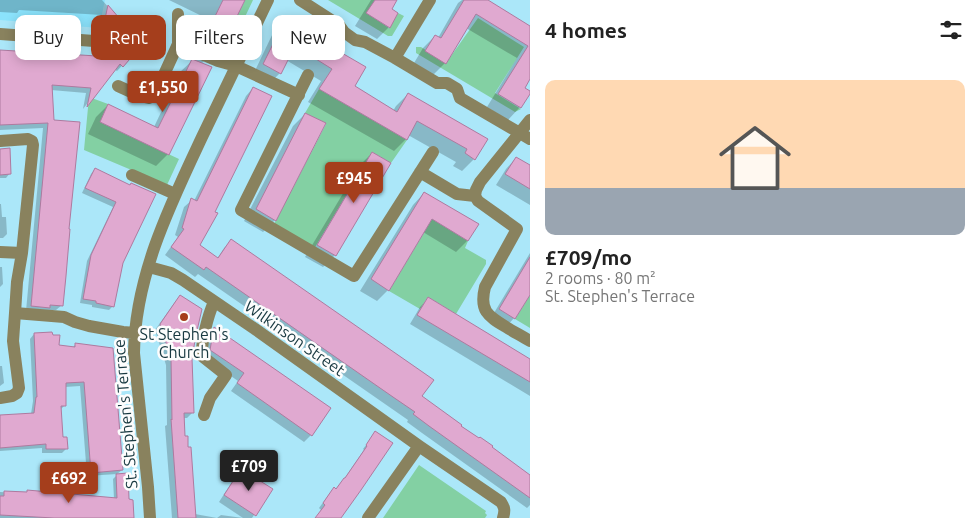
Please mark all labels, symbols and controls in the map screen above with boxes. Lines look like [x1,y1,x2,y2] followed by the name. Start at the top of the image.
[15,15,81,60] chip: Buy
[91,15,166,60] chip: Rent
[176,15,262,60] chip: Filters
[272,15,345,60] chip: New
[937,16,965,44] icon: filters
[545,18,627,42] text: 4 homes
[122,70,204,113] pin: £1,550
[138,78,188,96] text: £1,550
[710,113,800,203] icon: home
[324,162,384,204] pin: £945
[336,169,372,187] text: £945
[545,245,632,269] text: £709/mo
[545,269,656,287] text: 2 rooms · 80 m²
[545,287,695,305] text: St. Stephen's Terrace
[241,297,349,380] street label: Wilkinson Street
[178,311,190,323] marker: St Stephen's Church
[140,325,228,361] place label: St Stephen's Church
[109,338,141,490] street label: St. Stephen's Terrace
[219,450,279,492] pin: £709
[231,457,267,475] text: £709
[39,462,99,504] pin: £692
[51,469,87,487] text: £692

